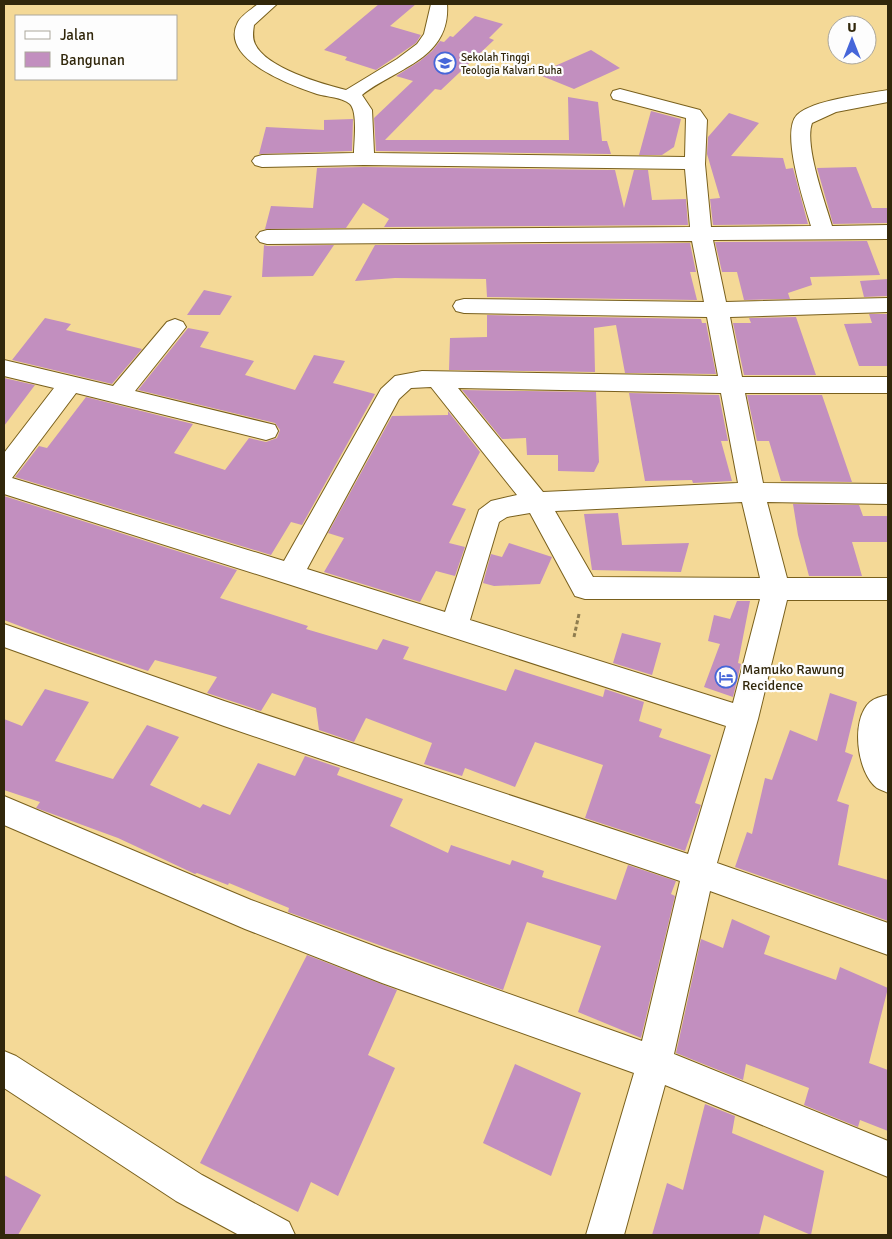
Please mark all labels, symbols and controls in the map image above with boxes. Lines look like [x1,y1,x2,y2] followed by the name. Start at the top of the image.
[15,15,178,80] legend
[827,15,877,65] north arrow
[847,19,857,36] text: U
[60,26,94,44] text: Jalan
[60,51,125,69] text: Bangunan
[433,51,457,75] school or university icon: Sekolah Tinggi Teologia Kalvari Buha
[461,51,562,77] place label: Sekolah Tinggi Teologia Kalvari Buha
[742,661,844,694] place label: Mamuko Rawung Recidence
[714,665,738,689] hotel icon: Mamuko Rawung Recidence

